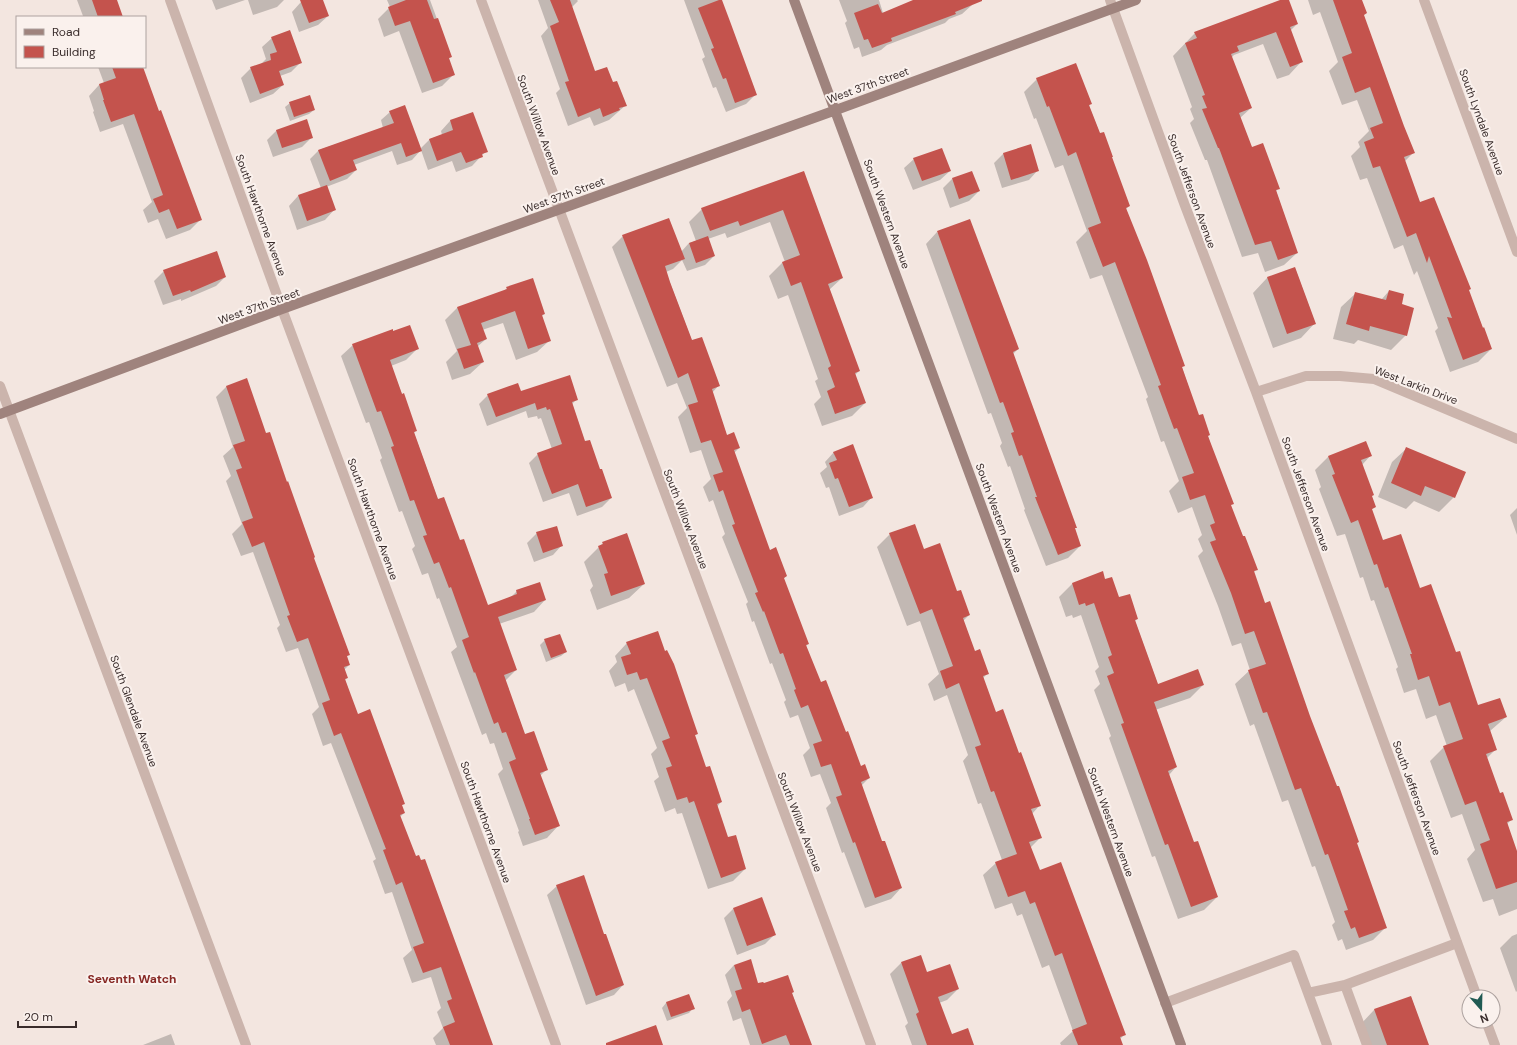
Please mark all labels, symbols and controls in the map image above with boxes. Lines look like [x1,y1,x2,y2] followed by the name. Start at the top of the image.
[16,16,146,68] legend
[52,24,80,40] text: Road
[52,44,96,60] text: Building
[825,64,911,106] street label: West 37th Street
[1456,67,1508,177] street label: South Lyndale Avenue
[514,73,564,177] street label: South Willow Avenue
[1165,132,1219,250] street label: South Jefferson Avenue
[232,152,290,278] street label: South Hawthorne Avenue
[861,157,913,271] street label: South Western Avenue
[521,174,607,216] street label: West 37th Street
[216,285,302,327] street label: West 37th Street
[1372,363,1460,407] street label: West Larkin Drive
[1279,435,1333,553] street label: South Jefferson Avenue
[344,456,402,582] street label: South Hawthorne Avenue
[973,461,1025,575] street label: South Western Avenue
[660,467,712,571] street label: South Willow Avenue
[107,653,161,769] street label: South Glendale Avenue
[1390,739,1444,857] street label: South Jefferson Avenue
[457,759,515,885] street label: South Hawthorne Avenue
[1085,765,1137,879] street label: South Western Avenue
[774,770,826,874] street label: South Willow Avenue
[87,971,177,987] district label: Seventh Watch
[1461,989,1501,1029] north arrow
[18,1003,76,1029] scale bar
[24,1009,53,1025] text: 20 m
[1478,1010,1491,1026] text: N

